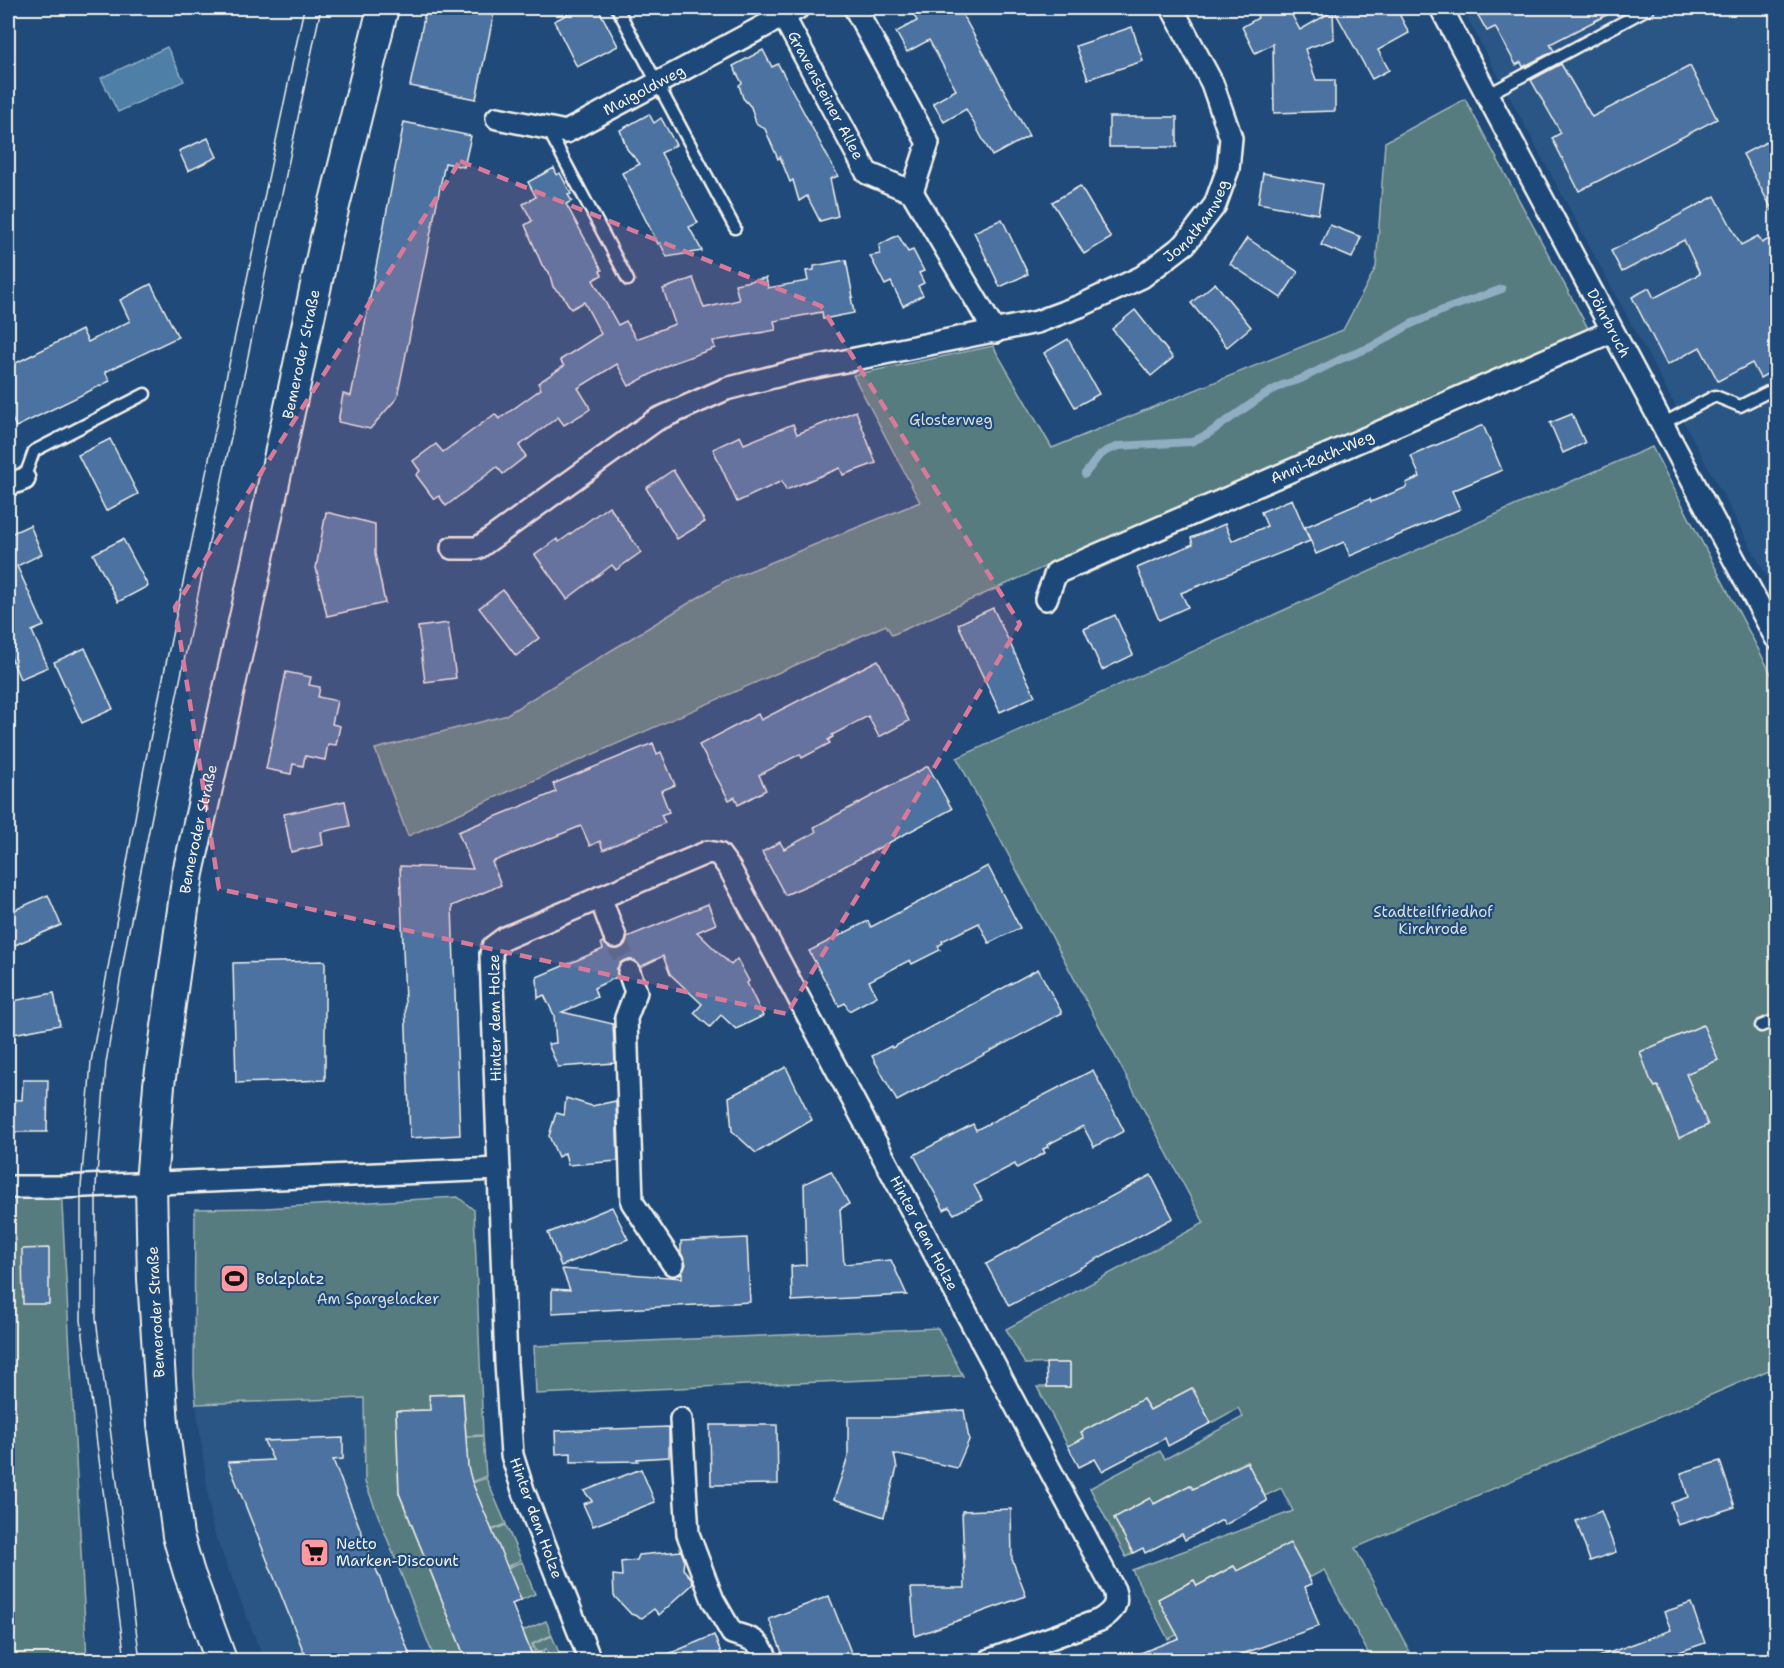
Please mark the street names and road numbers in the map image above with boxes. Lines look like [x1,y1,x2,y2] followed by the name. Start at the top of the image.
[783,27,868,163] street label: Gravensteiner Allee
[600,60,689,120] street label: Maigoldweg
[1159,177,1233,267] street label: Jonathanweg
[1582,285,1635,361] street label: Döhrbruch
[278,288,325,421] street label: Bemeroder Straße
[1267,426,1377,489] street label: Anni-Rath-Weg
[175,763,222,895] street label: Bemeroder Straße
[484,954,506,1082] street label: Hinter dem Holze
[885,1172,963,1294] street label: Hinter dem Holze
[143,1246,169,1378] street label: Bemeroder Straße
[505,1455,567,1581] street label: Hinter dem Holze

